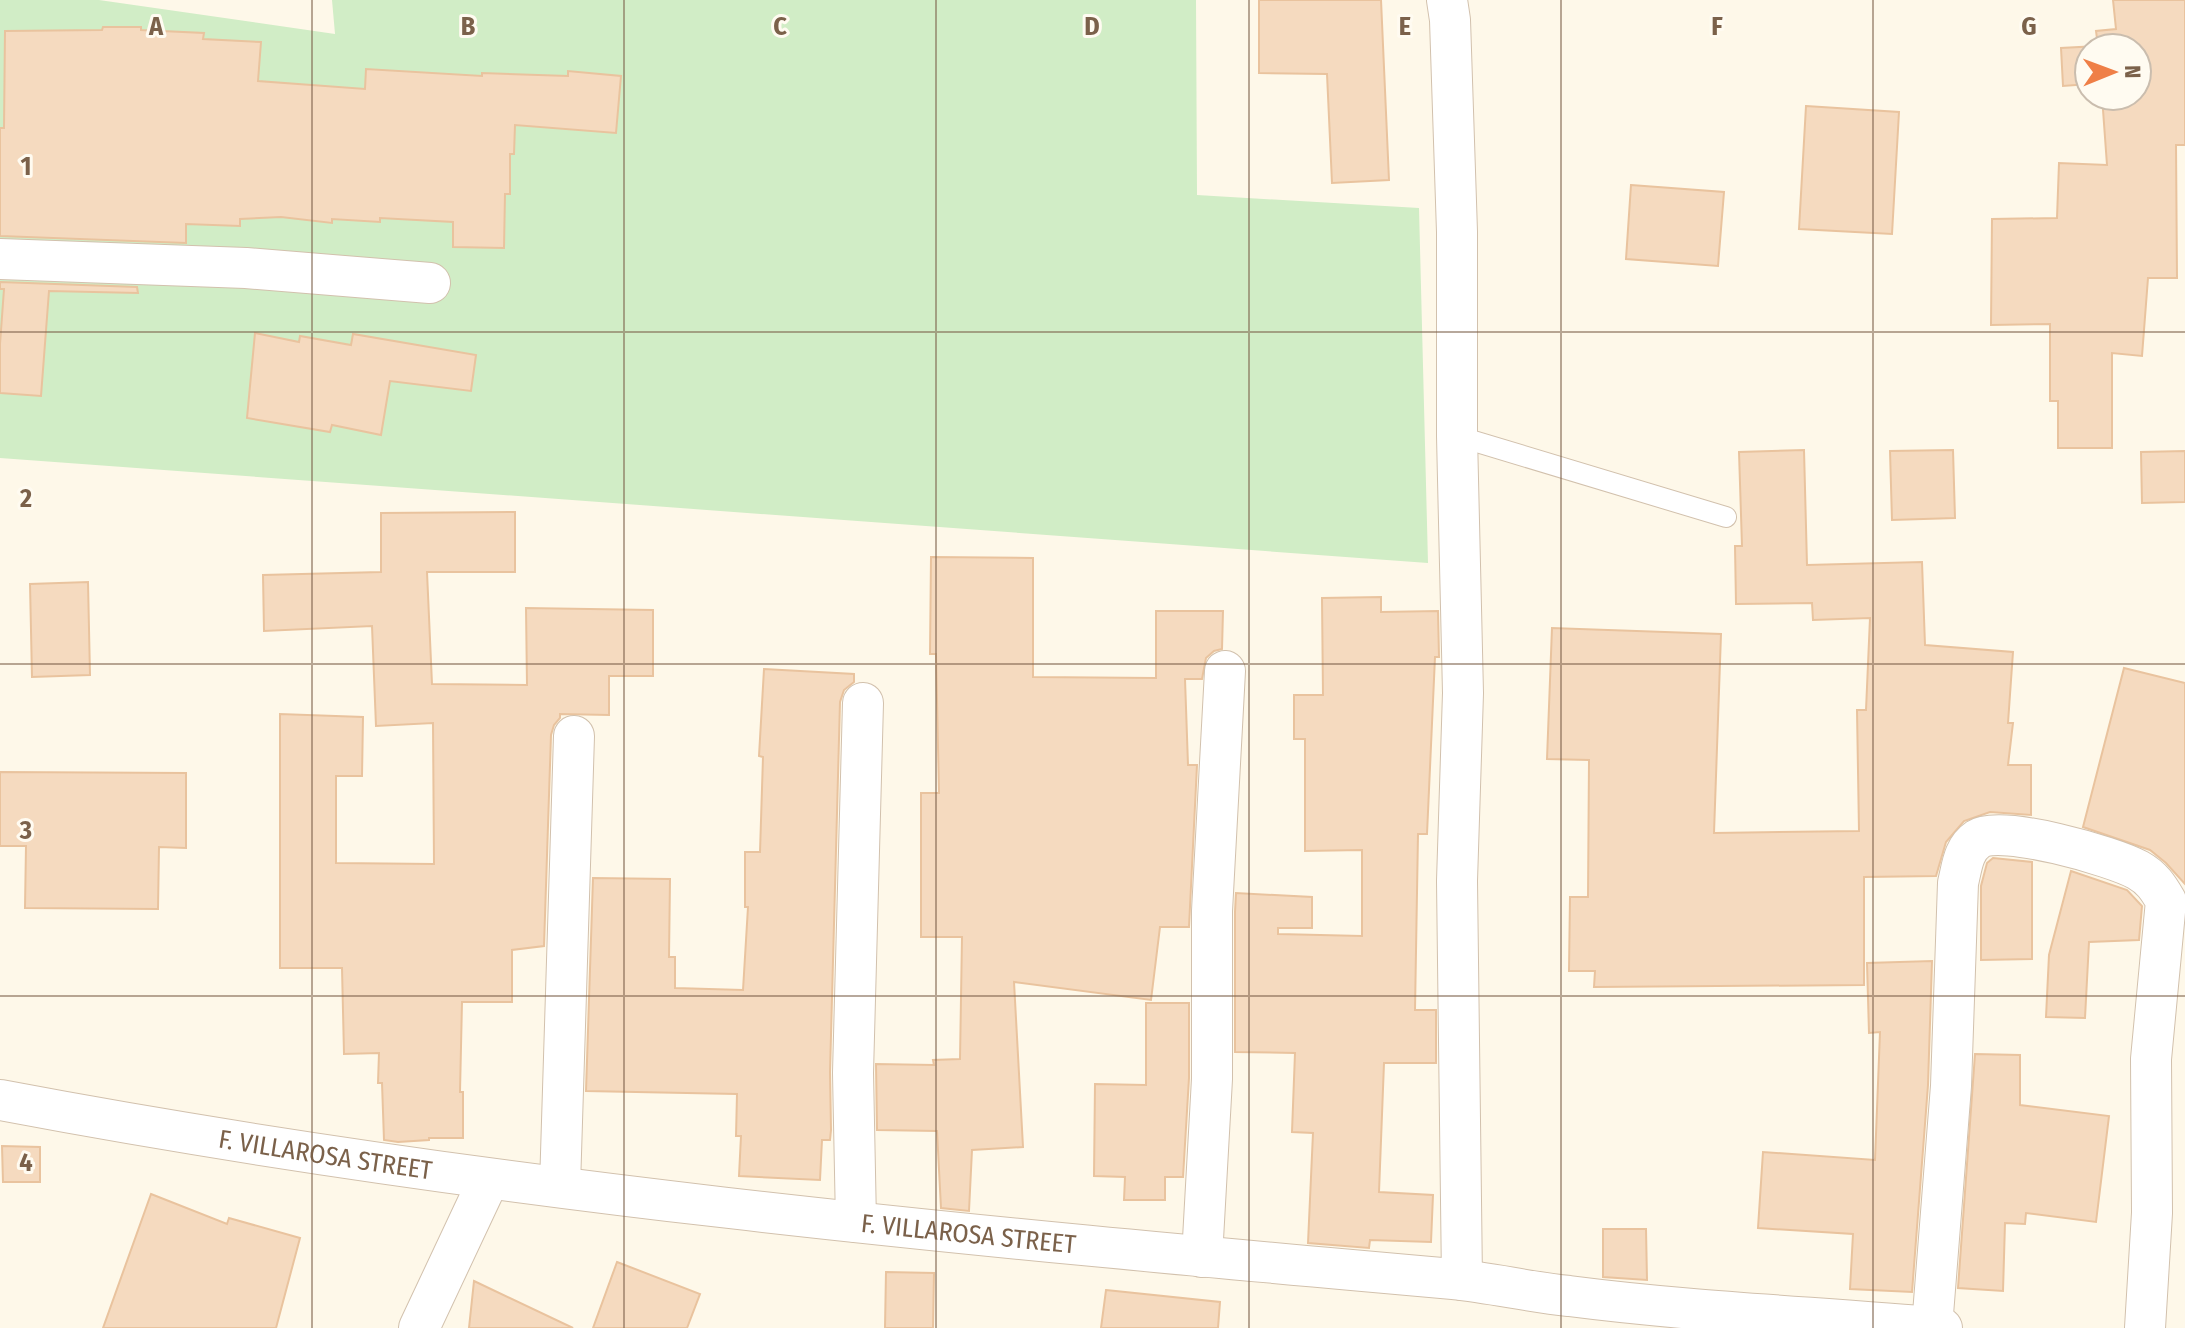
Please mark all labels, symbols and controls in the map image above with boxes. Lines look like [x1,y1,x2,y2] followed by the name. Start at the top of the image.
[148,11,164,42] text: A
[461,11,476,42] text: B
[773,11,787,42] text: C
[1084,11,1100,42] text: D
[1399,11,1411,42] text: E
[1711,11,1723,42] text: F
[2021,11,2037,42] text: G
[2073,32,2153,112] north arrow
[2119,65,2146,78] text: N
[21,151,32,182] text: 1
[19,483,32,514] text: 2
[19,815,32,846] text: 3
[216,1123,434,1186] street label: F. VILLAROSA STREET
[19,1147,33,1178] text: 4
[860,1207,1077,1260] street label: F. VILLAROSA STREET

